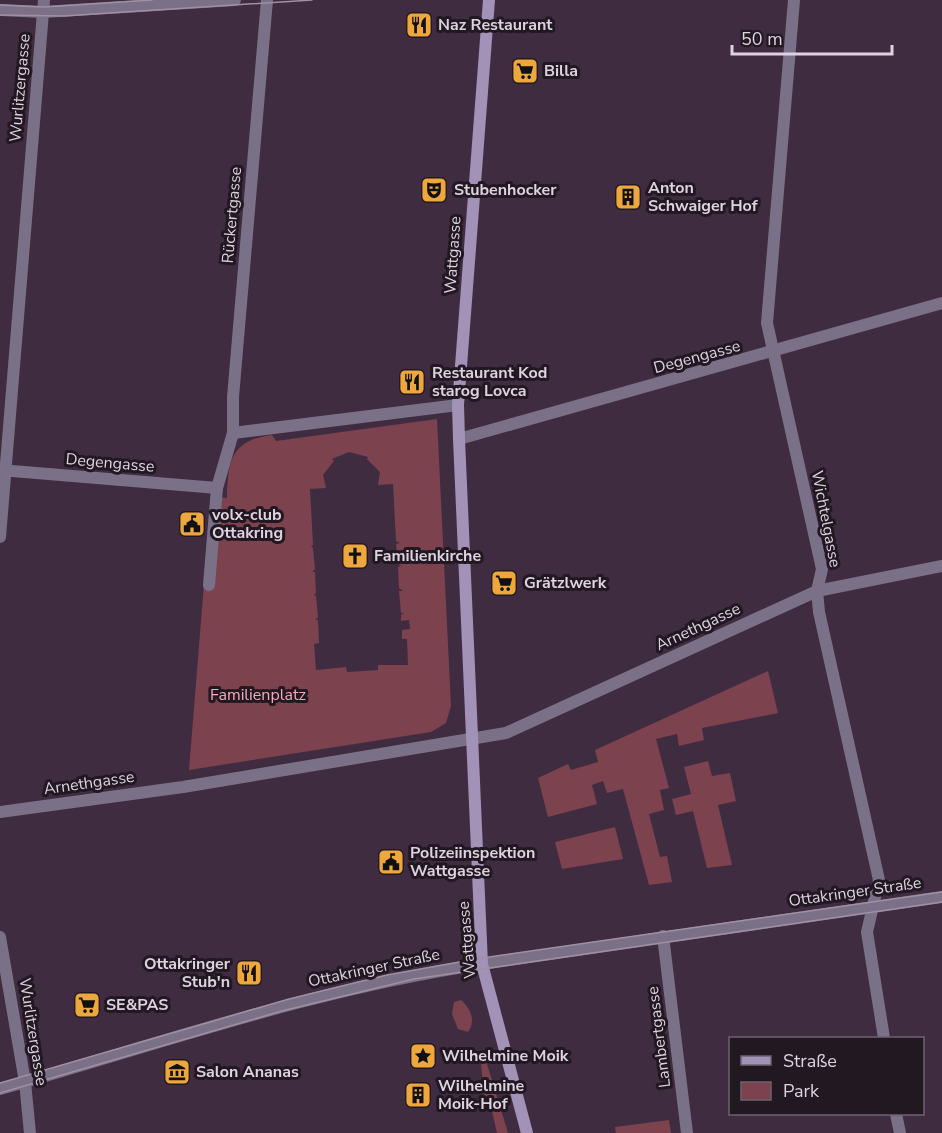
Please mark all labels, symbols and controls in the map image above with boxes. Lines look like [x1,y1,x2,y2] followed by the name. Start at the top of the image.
[404,10,434,40] restaurant icon: Naz Restaurant
[438,14,553,36] place label: Naz Restaurant
[732,18,892,56] scale bar
[741,27,783,51] text: 50 m
[4,33,36,143] street label: Wurlitzergasse
[510,56,540,86] supermarket icon: Billa
[544,60,578,82] place label: Billa
[217,166,247,264] street label: Rückertgasse
[419,175,449,205] theatre icon: Stubenhocker
[648,177,759,217] place label: Anton Schwaiger Hof
[454,179,557,201] place label: Stubenhocker
[613,182,643,212] building icon: Anton Schwaiger Hof
[439,215,467,295] street label: Wattgasse
[651,335,743,379] street label: Degengasse
[432,362,547,402] place label: Restaurant Kod starog Lovca
[397,367,427,397] restaurant icon: Restaurant Kod starog Lovca
[65,448,155,478] street label: Degengasse
[806,469,846,569] street label: Wichtelgasse
[211,504,283,544] place label: volx-club Ottakring
[177,509,207,539] public building icon: volx-club Ottakring
[340,541,370,571] church icon: Familienkirche
[374,545,481,567] place label: Familienkirche
[489,568,519,598] supermarket icon: Grätzlwerk
[524,572,607,594] place label: Grätzlwerk
[652,598,744,656] street label: Arnethgasse
[210,684,306,706] park label: Familienplatz
[42,766,136,800] street label: Arnethgasse
[410,842,535,882] place label: Polizeiinspektion Wattgasse
[376,847,406,877] public building icon: Polizeiinspektion Wattgasse
[787,872,923,912] street label: Ottakringer Straße
[453,900,481,980] street label: Wattgasse
[306,943,442,993] street label: Ottakringer Straße
[144,953,231,993] place label: Ottakringer Stub'n
[234,958,264,988] restaurant icon: Ottakringer Stub'n
[14,977,52,1087] street label: Wurlitzergasse
[642,985,676,1089] street label: Lambertgasse
[72,990,102,1020] supermarket icon: SE&PAS
[106,994,168,1016] place label: SE&PAS
[729,1037,924,1115] legend
[408,1041,438,1071] place icon: Wilhelmine Moik
[442,1045,569,1067] place label: Wilhelmine Moik
[783,1049,837,1073] text: Straße
[162,1057,192,1087] museum icon: Salon Ananas
[196,1061,299,1083] place label: Salon Ananas
[438,1075,525,1115] place label: Wilhelmine Moik-Hof
[783,1079,820,1103] text: Park
[403,1080,433,1110] building icon: Wilhelmine Moik-Hof

